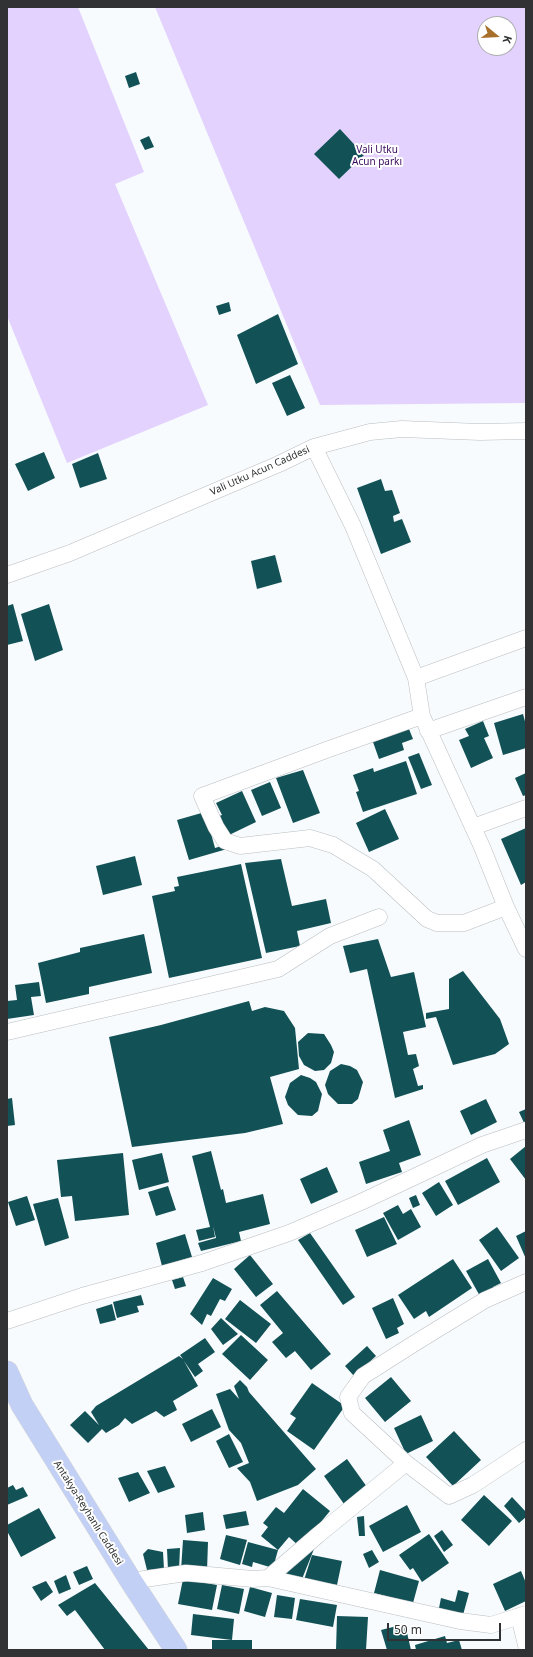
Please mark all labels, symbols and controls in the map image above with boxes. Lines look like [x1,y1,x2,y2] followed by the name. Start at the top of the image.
[477,16,517,56] north arrow
[500,34,516,45] text: K
[352,144,402,168] park label: Vali Utku Acun parkı
[208,444,312,498] street label: Vali Utku Acun Caddesi
[51,1459,125,1567] street label: Antakya-Reyhanlı Caddesi
[389,1615,503,1641] scale bar
[394,1621,422,1638] text: 50 m

